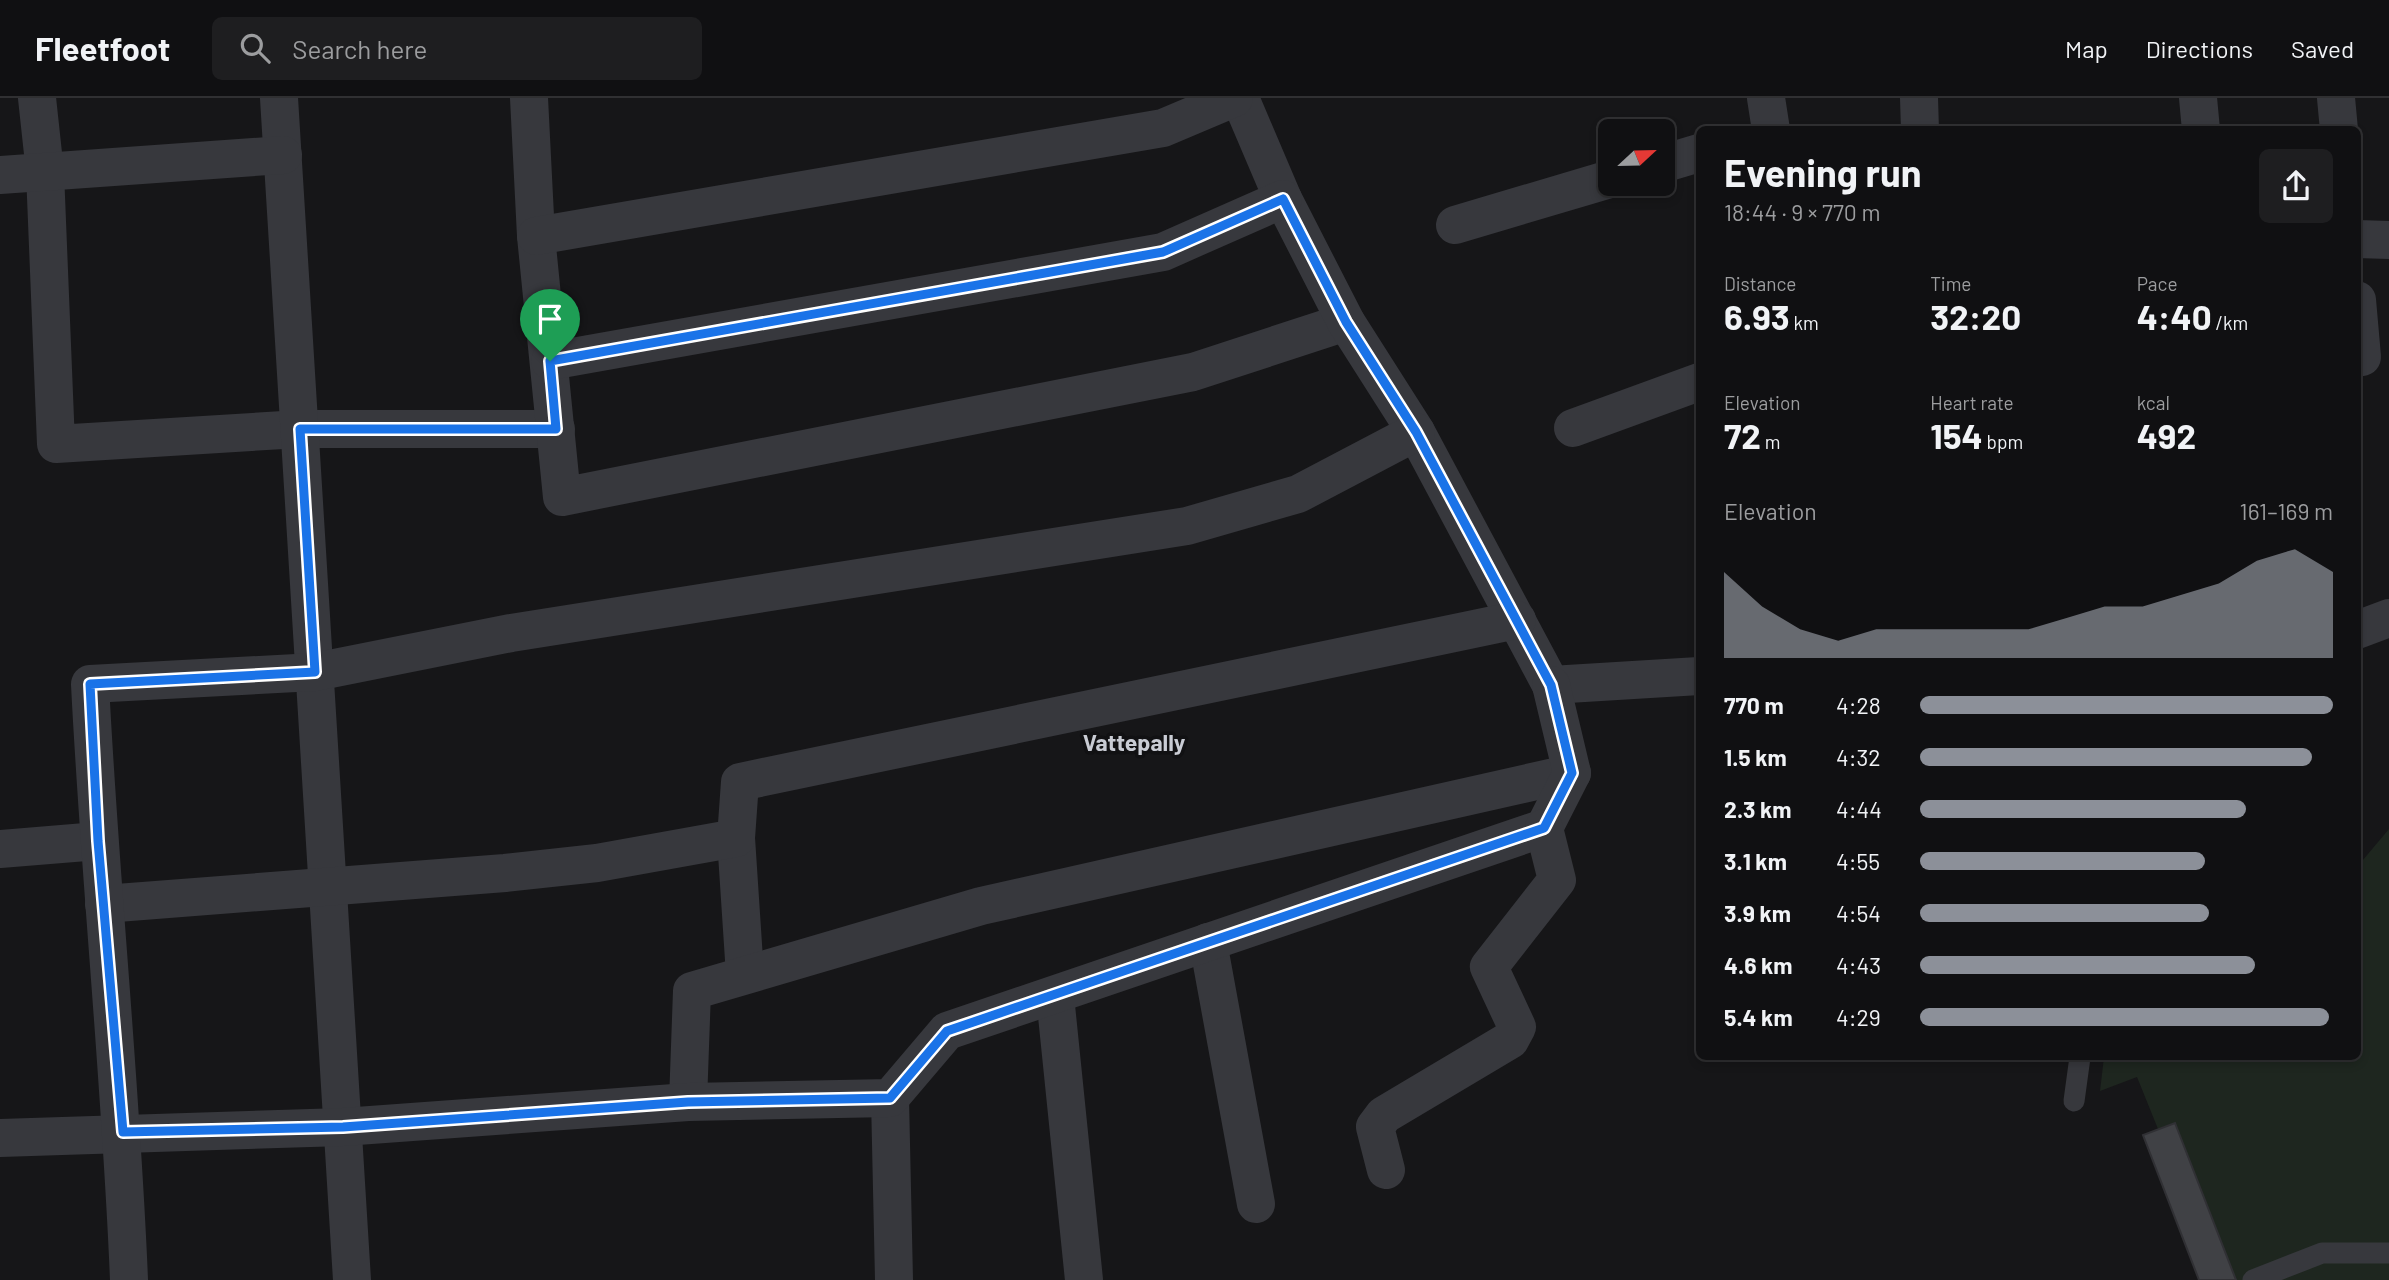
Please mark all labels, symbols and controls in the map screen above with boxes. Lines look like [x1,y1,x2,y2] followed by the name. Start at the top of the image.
[212,17,702,80] search box
[35,28,170,68] text: Fleetfoot
[236,29,274,67] icon: search
[292,33,427,64] text: Search here
[2065,34,2108,63] text: Map
[2146,34,2253,63] text: Directions
[2291,34,2354,63] text: Saved
[1598,119,1675,196] north arrow
[1598,119,1675,196] map controls
[1724,149,1922,195] text: Evening run
[2259,149,2333,223] button: share
[1724,198,1880,226] text: 18:44 · 9 × 770 m
[1724,272,1796,295] text: Distance
[1930,272,1971,295] text: Time
[2137,272,2178,295] text: Pace
[520,289,580,361] pin
[1724,295,1790,337] text: 6.93
[1930,295,2021,337] text: 32:20
[2137,295,2212,337] text: 4:40
[531,300,569,338] icon: arrive
[1790,311,1819,334] text: km
[2212,311,2248,334] text: /km
[1724,391,1801,414] text: Elevation
[1930,391,2014,414] text: Heart rate
[2137,391,2170,414] text: kcal
[1724,414,1761,456] text: 72
[1930,414,1983,456] text: 154
[2137,414,2196,456] text: 492
[1761,430,1780,453] text: m
[1983,430,2023,453] text: bpm
[1724,497,1817,525] text: Elevation
[2240,497,2333,525] text: 161–169 m
[1724,691,1784,719] text: 770 m
[1836,691,1881,719] text: 4:28
[1083,728,1186,756] district label: Vattepally
[1724,743,1787,771] text: 1.5 km
[1836,743,1881,771] text: 4:32
[1724,795,1792,823] text: 2.3 km
[1836,795,1882,823] text: 4:44
[1724,847,1787,875] text: 3.1 km
[1836,847,1880,875] text: 4:55
[1724,899,1791,927] text: 3.9 km
[1836,899,1881,927] text: 4:54
[1724,951,1793,979] text: 4.6 km
[1836,951,1881,979] text: 4:43
[1724,1003,1793,1031] text: 5.4 km
[1836,1003,1881,1031] text: 4:29

